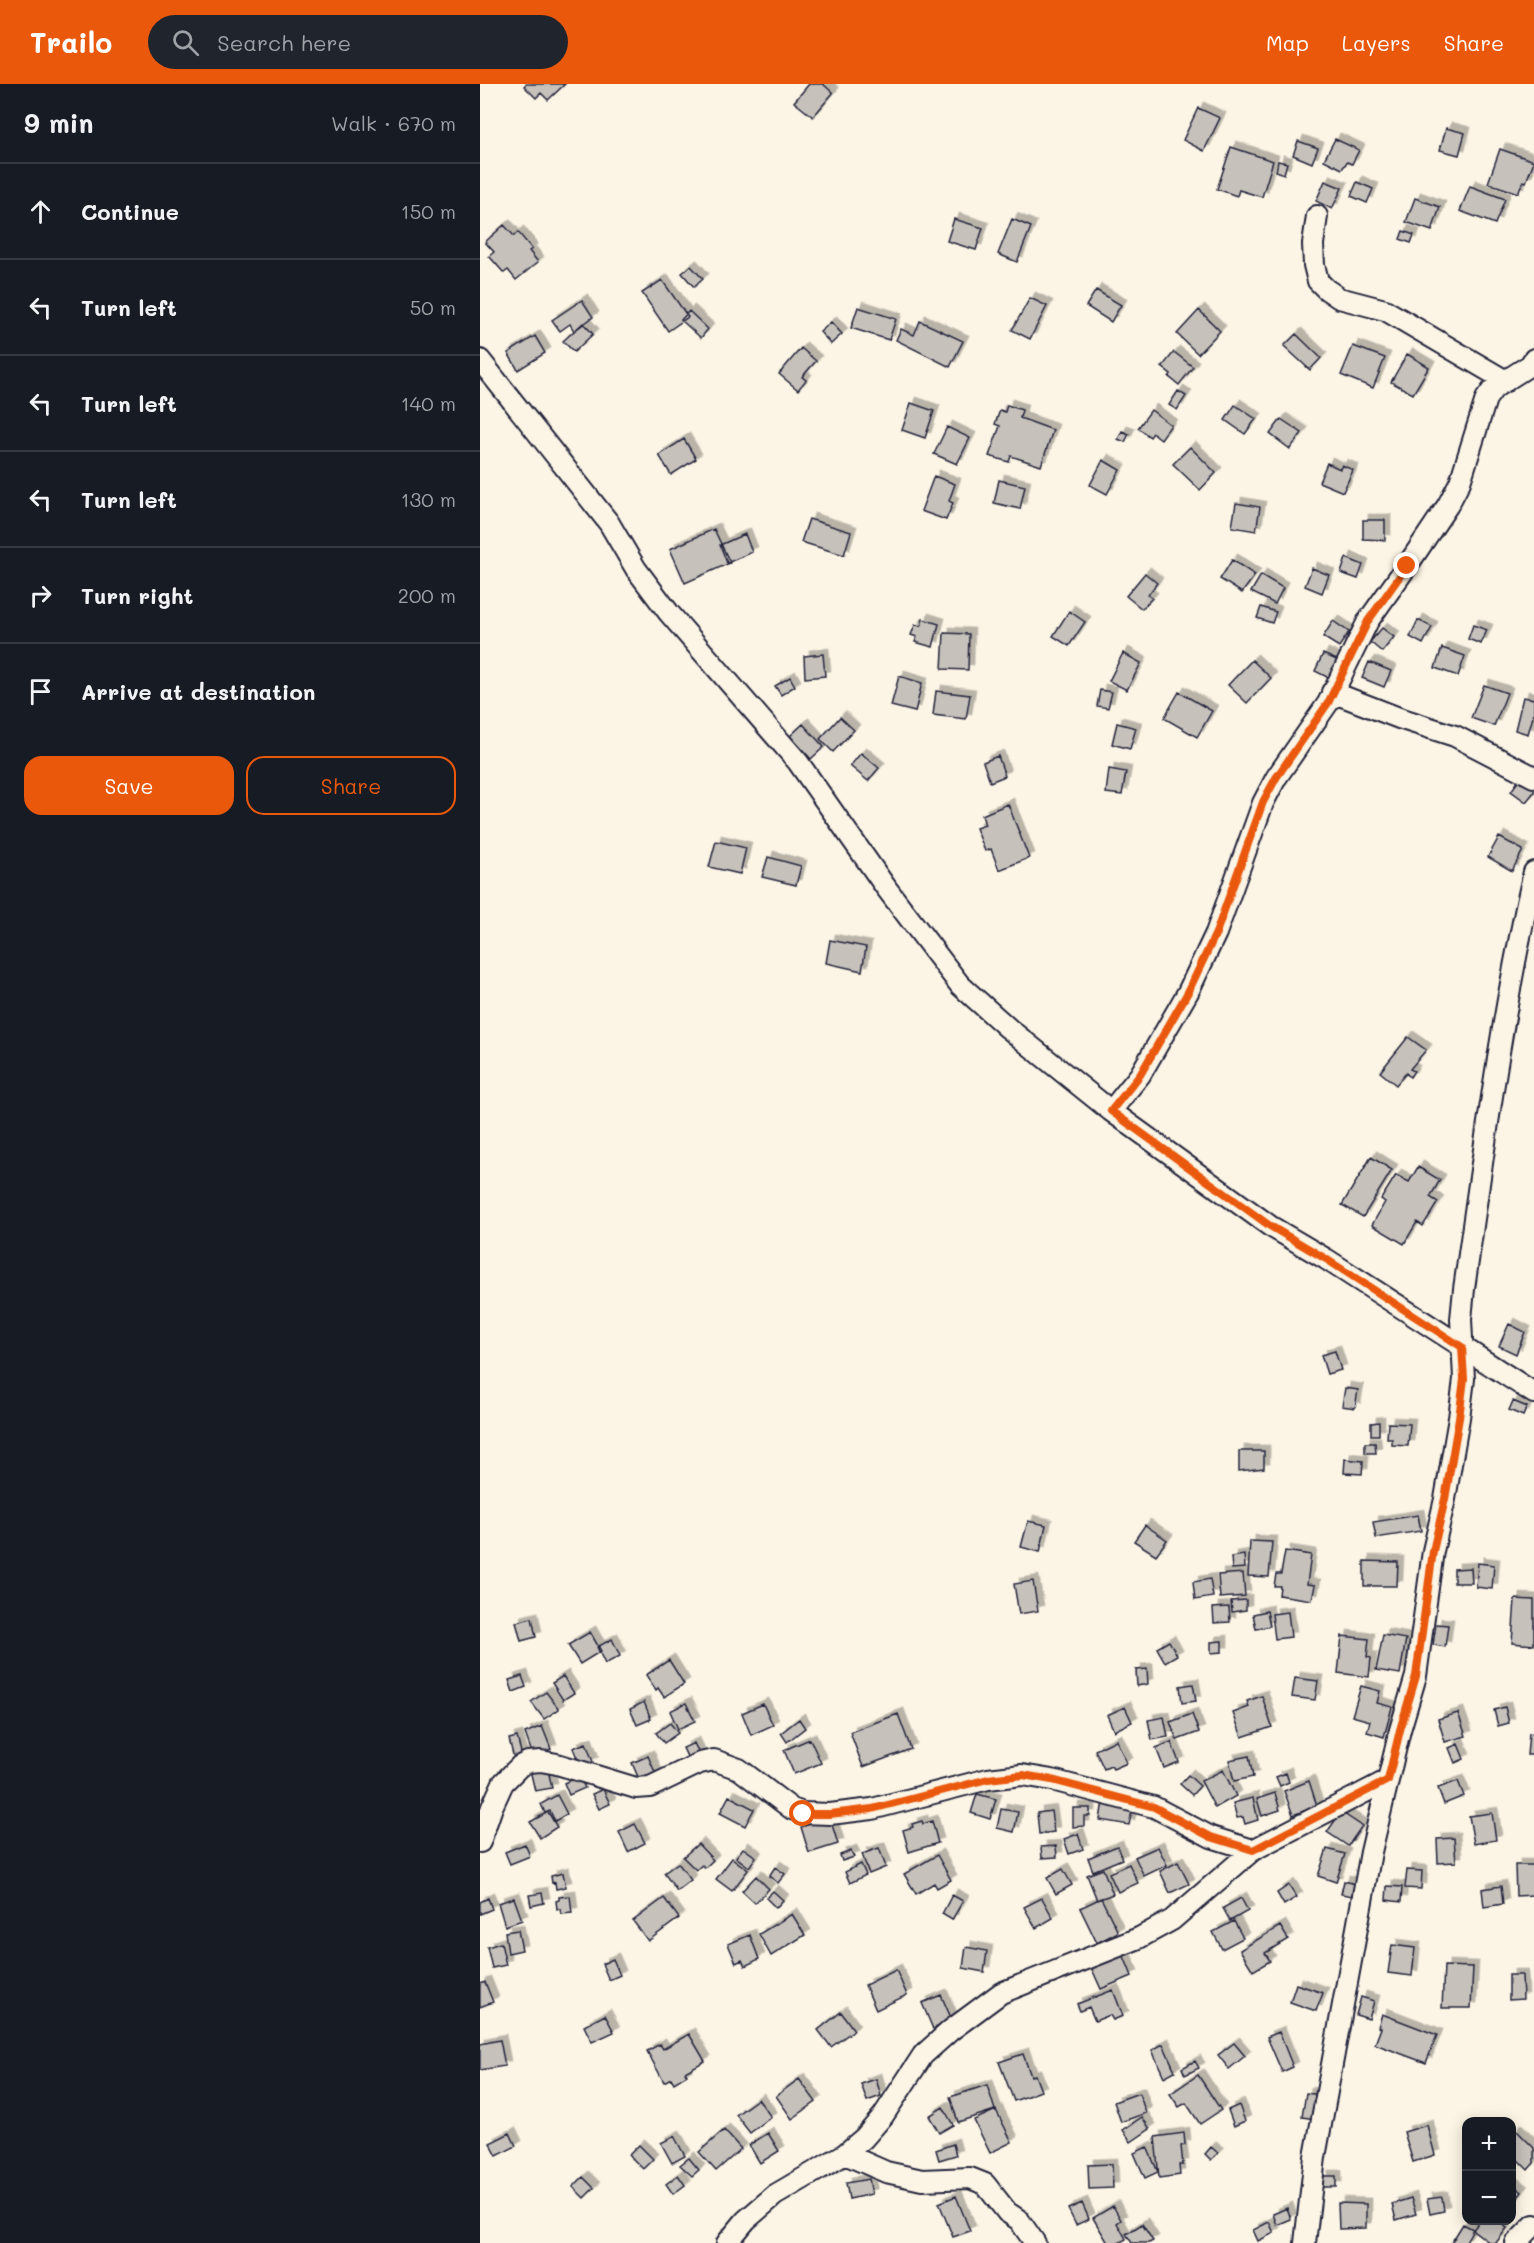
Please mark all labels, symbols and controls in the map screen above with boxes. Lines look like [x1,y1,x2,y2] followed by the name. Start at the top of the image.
[148,15,568,69] search box
[30,24,112,60] text: Trailo
[169,26,202,59] icon: search
[217,28,351,57] text: Search here
[1266,29,1309,56] text: Map
[1342,29,1411,56] text: Layers
[1444,29,1504,56] text: Share
[24,106,93,140] text: 9 min
[331,110,456,136] text: Walk · 670 m
[24,195,57,228] icon: ahead
[81,197,179,226] text: Continue
[401,198,456,224] text: 150 m
[24,291,57,324] icon: left
[81,293,177,322] text: Turn left
[410,294,456,320] text: 50 m
[24,387,57,420] icon: left
[81,389,177,418] text: Turn left
[401,390,456,416] text: 140 m
[24,483,57,516] icon: left
[81,485,177,514] text: Turn left
[401,486,456,512] text: 130 m
[1393,552,1419,578] route end
[24,579,57,612] icon: right
[81,581,193,610] text: Turn right
[398,582,456,608] text: 200 m
[24,675,57,708] icon: arrive
[81,677,316,706] text: Arrive at destination
[24,756,234,815] button: Save
[246,756,456,815] button: Share
[789,1800,815,1826] route start
[1462,2117,1516,2225] map controls
[1462,2117,1516,2171] button: +
[1462,2171,1516,2225] button: −

